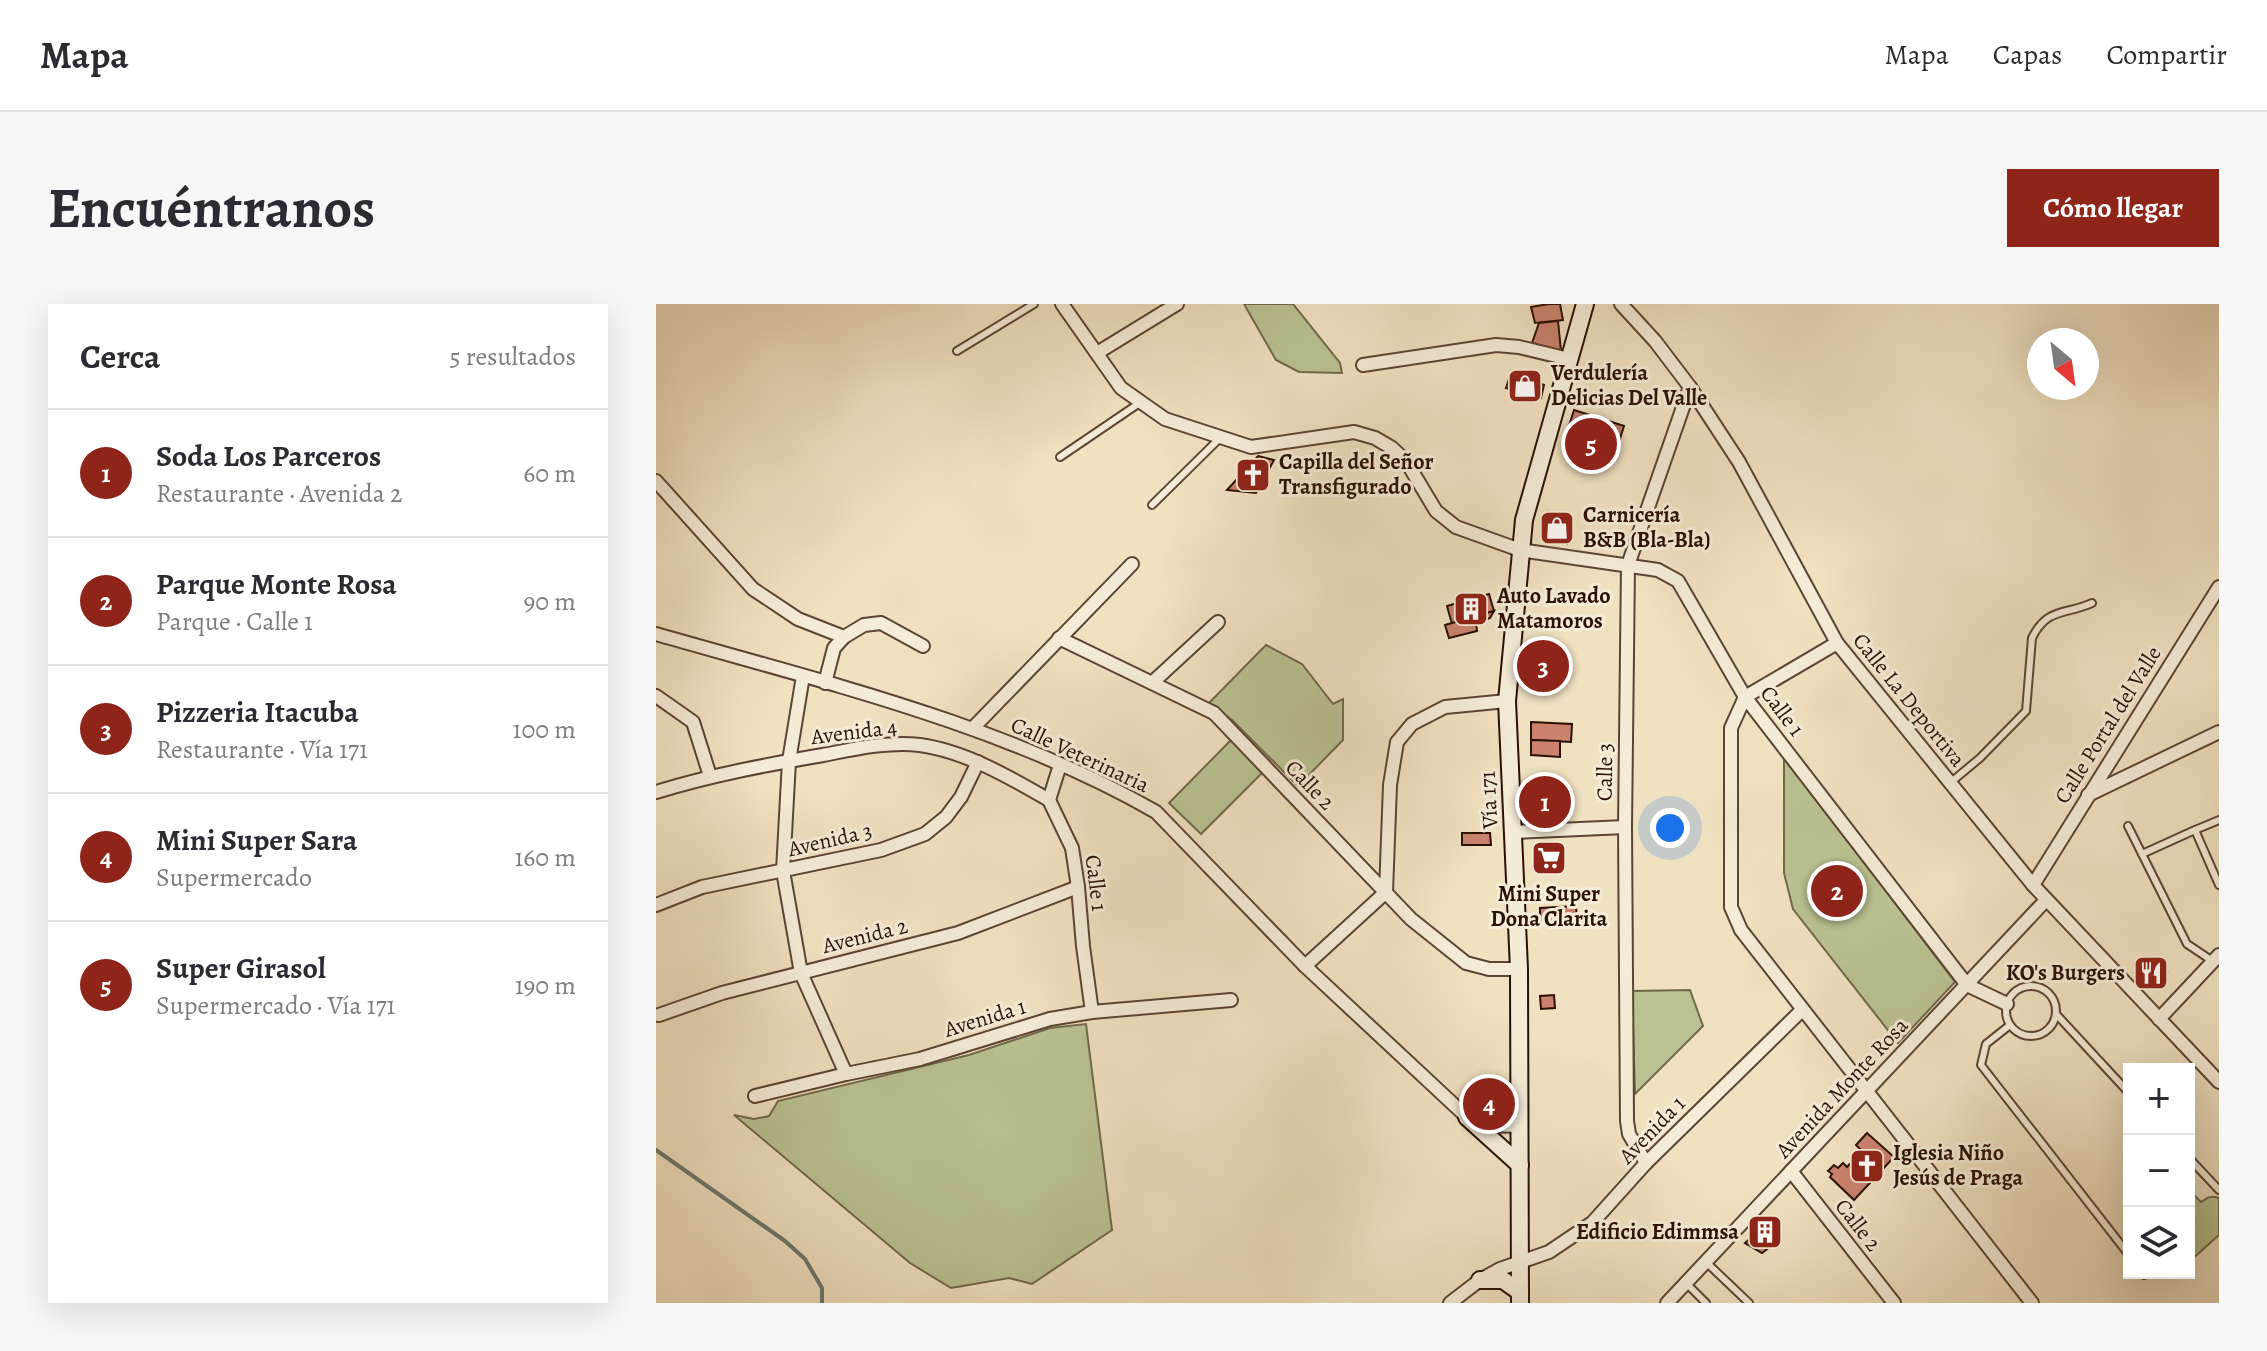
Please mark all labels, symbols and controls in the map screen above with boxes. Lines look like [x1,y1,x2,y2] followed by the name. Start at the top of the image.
[40,29,129,81] text: Mapa
[1884,36,1949,74] text: Mapa
[1993,36,2062,74] text: Capas
[2106,36,2227,74] text: Compartir
[2007,169,2219,247] button: Cómo llegar
[48,170,375,246] text: Encuéntranos
[2027,328,2099,400] north arrow
[80,333,161,380] text: Cerca
[449,339,576,374] text: 5 resultados
[1550,358,1707,413] place label: Verdulería Delicias Del Valle
[1506,367,1544,405] shop icon: Verdulería Delicias Del Valle
[1565,414,1617,474] pin: 5
[156,436,381,476] text: Soda Los Parceros
[1279,447,1434,502] place label: Capilla del Señor Transfigurado
[101,456,111,491] text: 1
[523,456,576,491] text: 60 m
[1234,456,1272,494] church icon: Capilla del Señor Transfigurado
[156,476,402,511] text: Restaurante · Avenida 2
[1583,500,1711,555] place label: Carnicería B&B (Bla-Bla)
[1538,509,1576,547] shop icon: Carnicería B&B (Bla-Bla)
[156,564,397,604] text: Parque Monte Rosa
[1496,581,1611,636] place label: Auto Lavado Matamoros
[100,584,112,619] text: 2
[524,584,576,619] text: 90 m
[1452,590,1490,628] building icon: Auto Lavado Matamoros
[156,604,313,639] text: Parque · Calle 1
[1846,627,1973,774] street label: Calle La Deportiva
[1517,636,1569,696] pin: 3
[2047,640,2169,810] street label: Calle Portal del Valle
[1753,679,1811,743] street label: Calle 1
[156,692,359,732] text: Pizzeria Itacuba
[1006,710,1155,801] street label: Calle Veterinaria
[100,712,112,747] text: 3
[513,712,576,747] text: 100 m
[808,712,899,752] street label: Avenida 4
[156,732,368,767] text: Restaurante · Vía 171
[1589,743,1621,801] street label: Calle 3
[1279,753,1341,817] street label: Calle 2
[1473,770,1506,831] street label: Vía 171
[1519,772,1571,832] pin: 1
[1650,808,1690,848] your location
[784,816,875,864] street label: Avenida 3
[156,820,357,860] text: Mini Super Sara
[1530,839,1568,877] supermarket icon: Mini Super Dona Clarita
[100,840,112,875] text: 4
[514,840,576,875] text: 160 m
[1078,853,1114,913] street label: Calle 1
[156,860,312,895] text: Supermercado
[1811,861,1863,921] pin: 2
[1491,879,1608,934] place label: Mini Super Dona Clarita
[818,911,911,961] street label: Avenida 2
[156,948,326,988] text: Super Girasol
[2132,954,2170,992] restaurant icon: KO's Burgers
[2006,958,2125,988] place label: KO's Burgers
[100,968,112,1003] text: 5
[515,968,576,1003] text: 190 m
[156,988,396,1023] text: Supermercado · Vía 171
[940,991,1030,1045] street label: Avenida 1
[1768,1011,1916,1165] street label: Avenida Monte Rosa
[2123,1063,2195,1279] map controls
[2123,1063,2195,1135] button: +
[1463,1074,1515,1134] pin: 4
[1611,1089,1692,1171] street label: Avenida 1
[2123,1135,2195,1207] button: −
[1893,1138,2023,1193] place label: Iglesia Niño Jesús de Praga
[1848,1147,1886,1185] church icon: Iglesia Niño Jesús de Praga
[1828,1192,1888,1258] street label: Calle 2
[2123,1207,2195,1279] button: layers
[1746,1213,1784,1251] building icon: Edificio Edimmsa
[1576,1217,1739,1247] place label: Edificio Edimmsa

